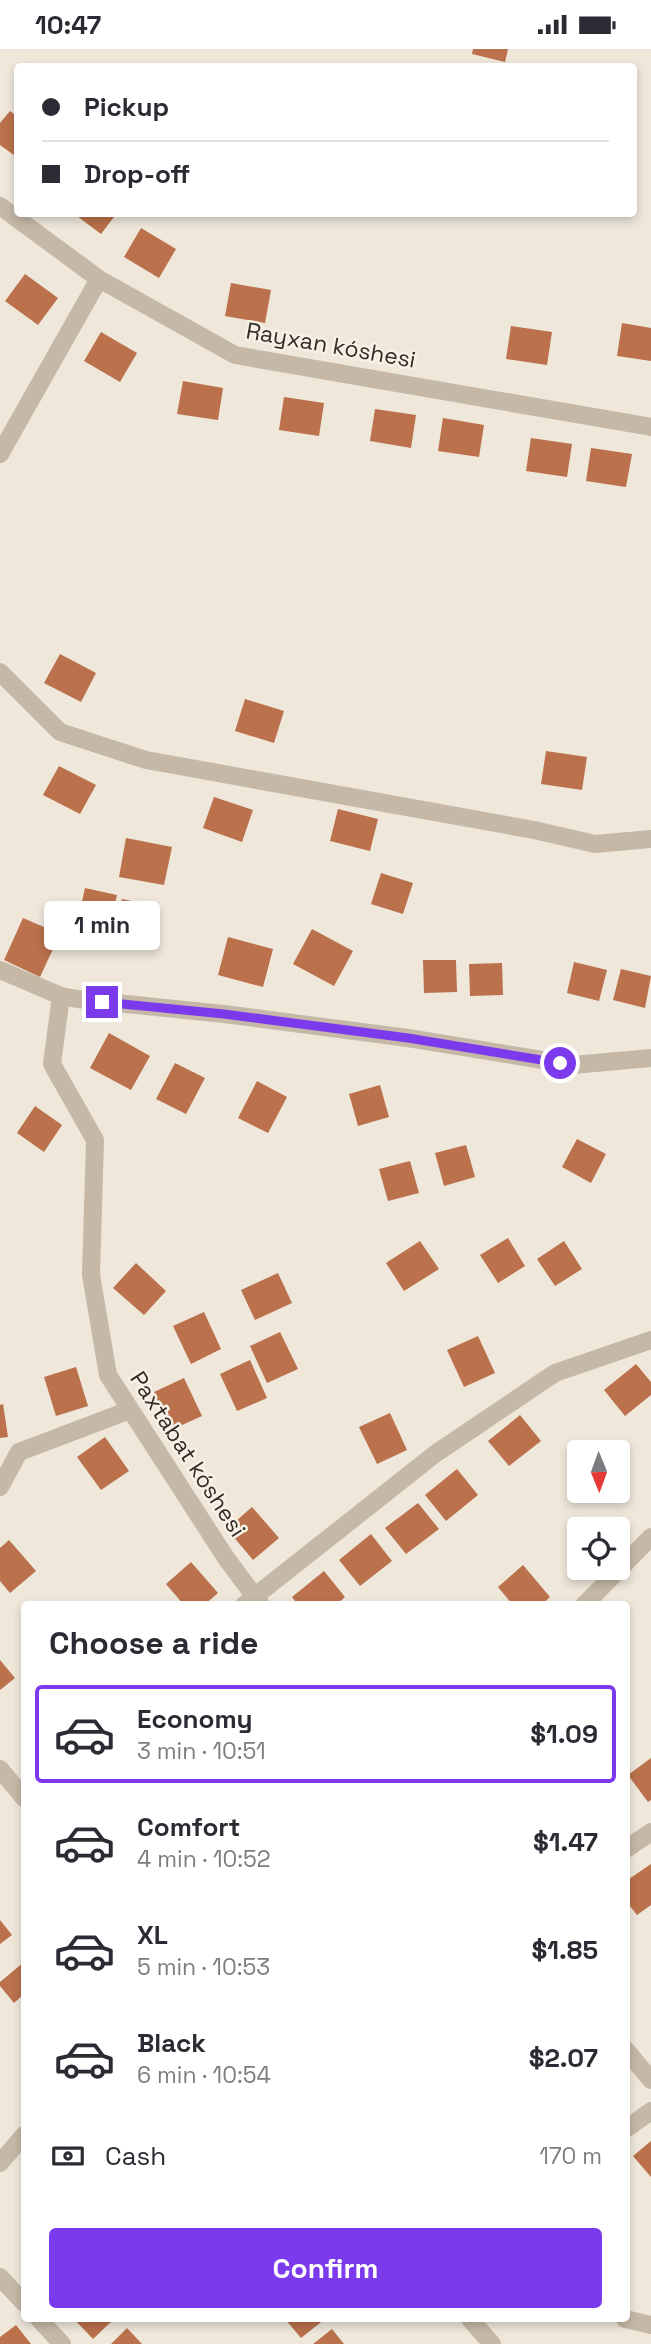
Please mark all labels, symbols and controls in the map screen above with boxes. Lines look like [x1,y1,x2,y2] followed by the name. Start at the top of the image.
[35,8,101,42] text: 10:47
[84,90,169,124] text: Pickup
[84,157,190,191] text: Drop-off
[244,315,418,375] street label: Rayxan kóshesi
[44,901,160,949] callout: 1 min
[74,910,130,940] text: 1 min
[86,986,118,1018] route end
[544,1047,576,1079] route start
[123,1366,253,1542] street label: Paxtabat kóshesi
[567,1440,630,1503] north arrow
[567,1440,630,1580] map controls
[567,1517,630,1580] button: locate
[49,1623,259,1663] text: Choose a ride
[137,1702,253,1736] text: Economy
[53,1703,116,1766] icon: car
[530,1717,598,1751] text: $1.09
[137,1736,266,1766] text: 3 min · 10:51
[137,1810,240,1844] text: Comfort
[53,1811,116,1874] icon: car
[533,1825,598,1859] text: $1.47
[137,1844,271,1874] text: 4 min · 10:52
[137,1918,168,1952] text: XL
[53,1919,116,1982] icon: car
[532,1933,598,1967] text: $1.85
[137,1952,270,1982] text: 5 min · 10:53
[137,2026,206,2060] text: Black
[53,2027,116,2090] icon: car
[529,2041,598,2075] text: $2.07
[137,2060,271,2090] text: 6 min · 10:54
[49,2137,87,2175] icon: cash
[105,2139,166,2173] text: Cash
[539,2141,602,2171] text: 170 m
[49,2228,602,2308] button: Confirm

